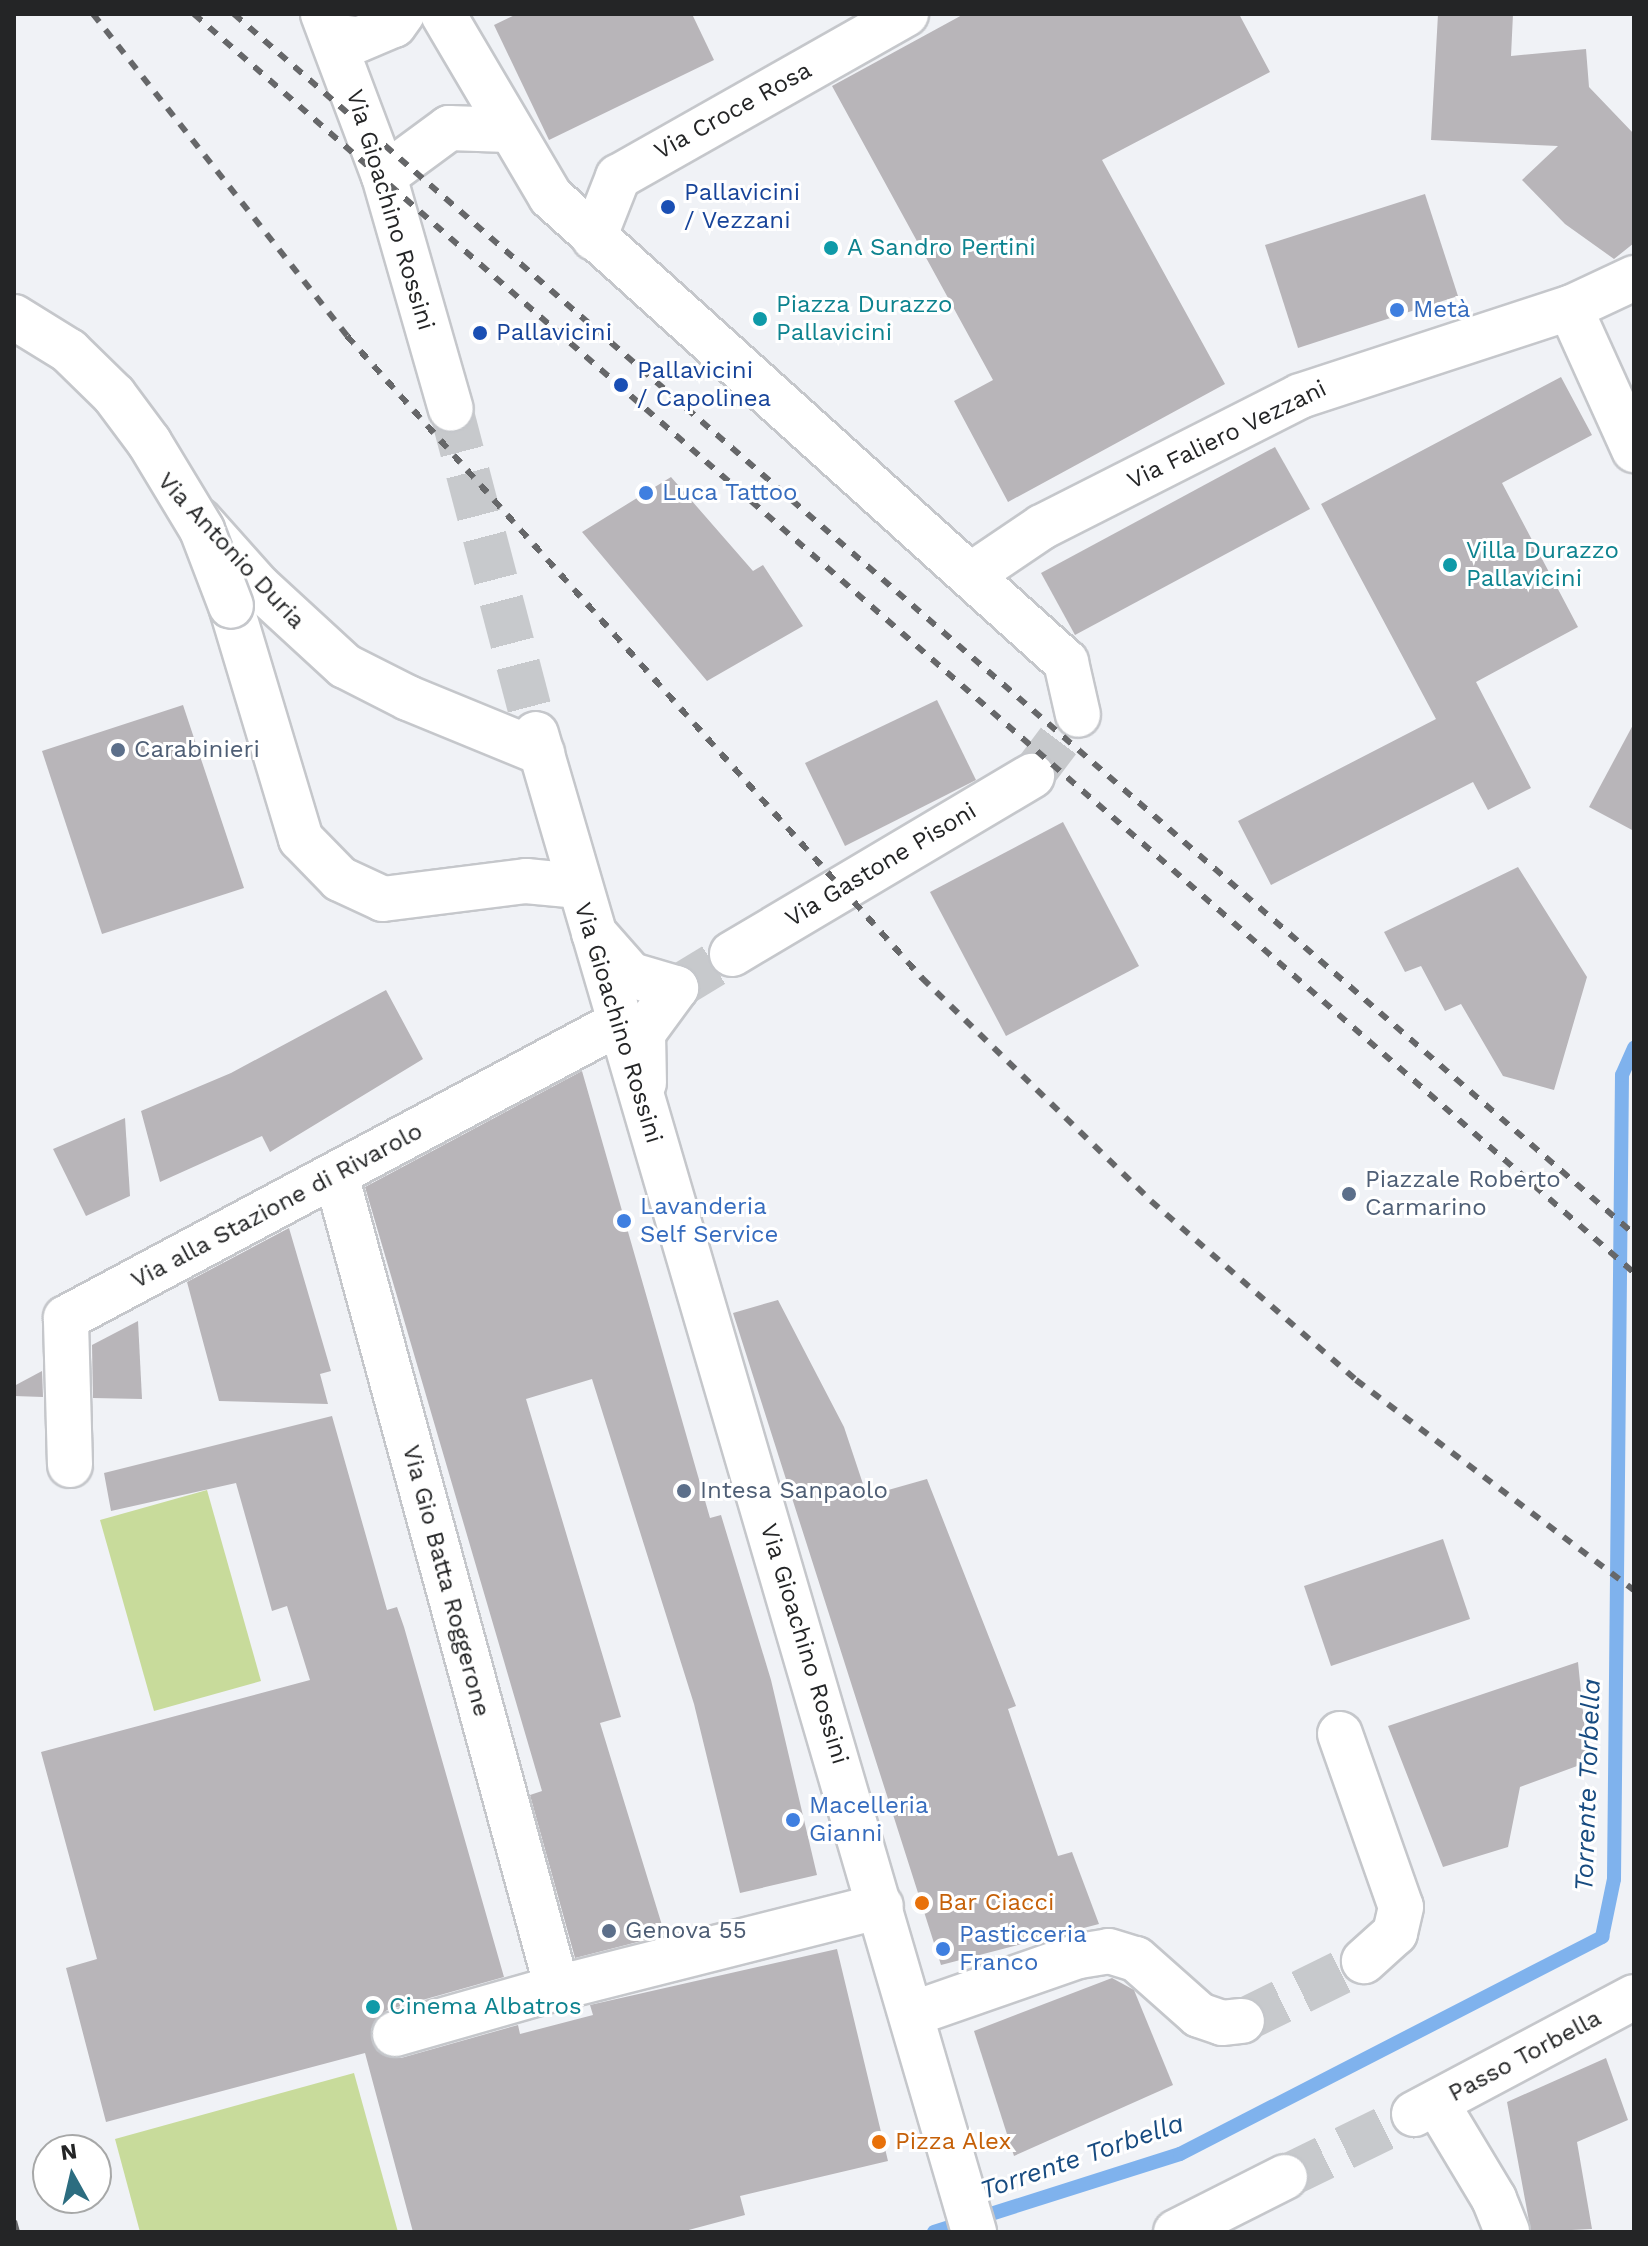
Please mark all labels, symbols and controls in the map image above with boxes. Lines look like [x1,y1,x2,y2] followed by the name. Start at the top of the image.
[649,56,817,166] street label: Via Croce Rosa
[340,86,440,334] street label: Via Gioachino Rossini
[684,179,800,235] place label: Pallavicini / Vezzani
[659,198,677,216] marker: Pallavicini / Vezzani
[847,234,1037,262] place label: A Sandro Pertini
[822,239,840,257] marker: A Sandro Pertini
[776,291,953,347] place label: Piazza Durazzo Pallavicini
[1413,296,1470,324] place label: Metà
[1388,301,1406,319] marker: Metà
[751,310,769,328] marker: Piazza Durazzo Pallavicini
[496,319,612,347] place label: Pallavicini
[471,324,489,342] marker: Pallavicini
[637,357,771,413] place label: Pallavicini / Capolinea
[1122,374,1332,496] street label: Via Faliero Vezzani
[612,376,630,394] marker: Pallavicini / Capolinea
[151,466,311,636] street label: Via Antonio Duria
[662,479,799,507] place label: Luca Tattoo
[637,484,655,502] marker: Luca Tattoo
[1466,537,1619,593] place label: Villa Durazzo Pallavicini
[1441,556,1459,574] marker: Villa Durazzo Pallavicini
[134,736,260,764] place label: Carabinieri
[109,741,127,759] marker: Carabinieri
[780,797,982,933] street label: Via Gastone Pisoni
[568,899,668,1147] street label: Via Gioachino Rossini
[126,1117,428,1295] street label: Via alla Stazione di Rivarolo
[1365,1166,1561,1222] place label: Piazzale Roberto Carmarino
[1340,1185,1358,1203] marker: Piazzale Roberto Carmarino
[640,1193,779,1249] place label: Lavanderia Self Service
[615,1212,633,1230] marker: Lavanderia Self Service
[396,1442,496,1720] street label: Via Gio Batta Roggerone
[700,1477,888,1505] place label: Intesa Sanpaolo
[675,1482,693,1500] marker: Intesa Sanpaolo
[754,1520,854,1768] street label: Via Gioachino Rossini
[1569,1678,1607,1892] water label: Torrente Torbella
[809,1792,929,1848] place label: Macelleria Gianni
[784,1811,802,1829] marker: Macelleria Gianni
[938,1889,1055,1917] place label: Bar Ciacci
[913,1894,931,1912] marker: Bar Ciacci
[625,1917,747,1945] place label: Genova 55
[959,1921,1087,1977] place label: Pasticceria Franco
[600,1922,618,1940] marker: Genova 55
[934,1940,952,1958] marker: Pasticceria Franco
[389,1993,583,2021] place label: Cinema Albatros
[364,1998,382,2016] marker: Cinema Albatros
[1443,2004,1607,2108] street label: Passo Torbella
[976,2107,1188,2207] water label: Torrente Torbella
[895,2128,1013,2156] place label: Pizza Alex
[870,2133,888,2151] marker: Pizza Alex
[32,2134,112,2214] north arrow
[59,2138,79,2165] text: N

